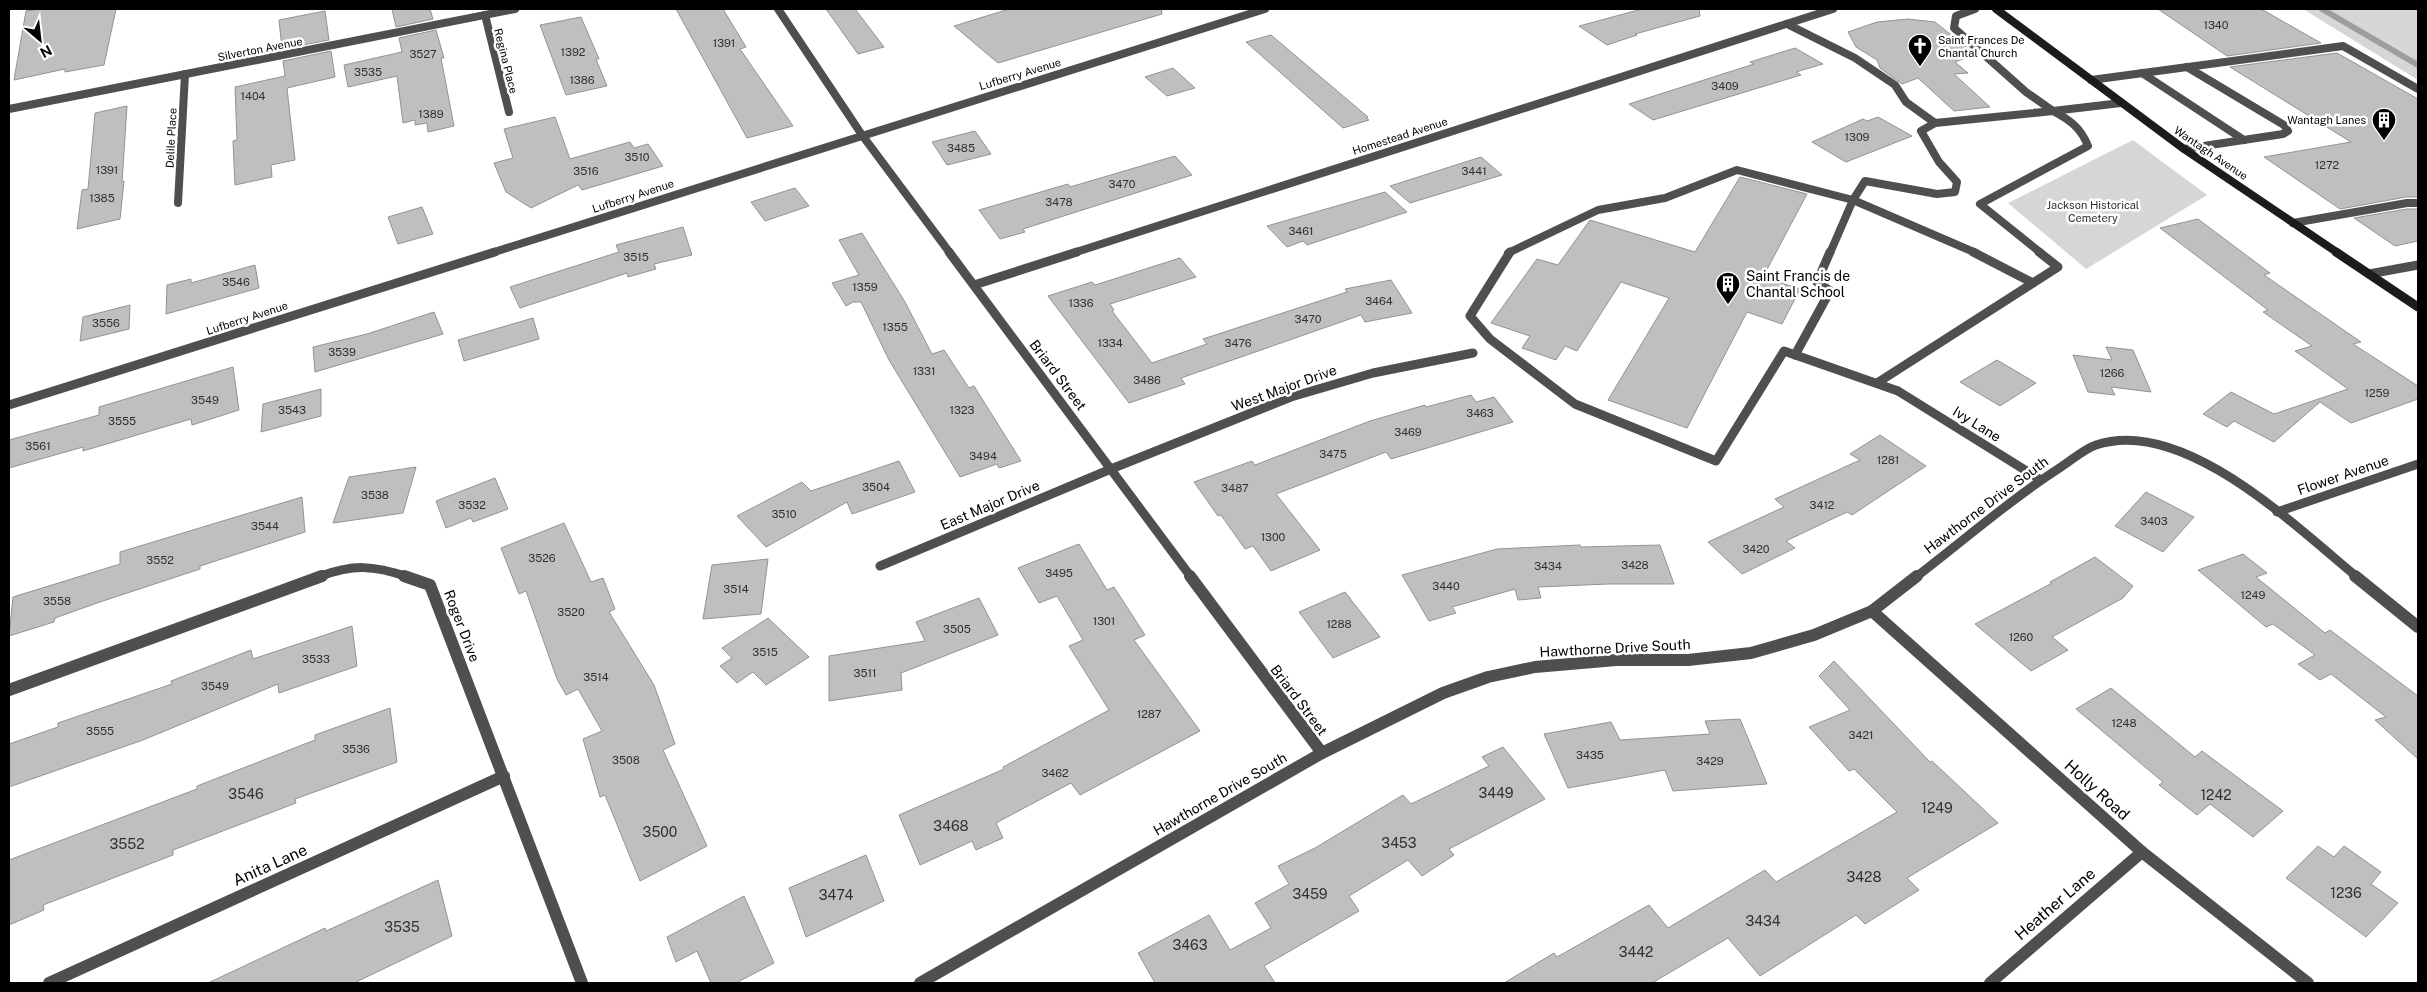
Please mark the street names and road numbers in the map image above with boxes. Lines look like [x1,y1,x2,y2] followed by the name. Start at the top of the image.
[492,27,520,95] street label: Regina Place
[217,35,303,63] street label: Silverton Avenue
[978,56,1062,92] street label: Lufberry Avenue
[163,108,179,168] street label: Delile Place
[1351,115,1449,157] street label: Homestead Avenue
[2172,124,2250,182] street label: Wantagh Avenue
[591,177,675,215] street label: Lufberry Avenue
[205,299,289,337] street label: Lufberry Avenue
[1026,337,1090,413] street label: Briard Street
[1229,362,1339,414] street label: West Major Drive
[1950,403,2004,445] street label: Ivy Lane
[2295,452,2391,498] street label: Flower Avenue
[1921,453,2051,557] street label: Hawthorne Drive South
[938,477,1042,533] street label: East Major Drive
[441,588,483,664] street label: Roger Drive
[1539,636,1691,660] street label: Hawthorne Drive South
[1267,662,1331,738] street label: Briard Street
[1151,749,1289,839] street label: Hawthorne Drive South
[2061,756,2133,824] street label: Holly Road
[230,840,310,890] street label: Anita Lane
[2011,864,2099,944] street label: Heather Lane

